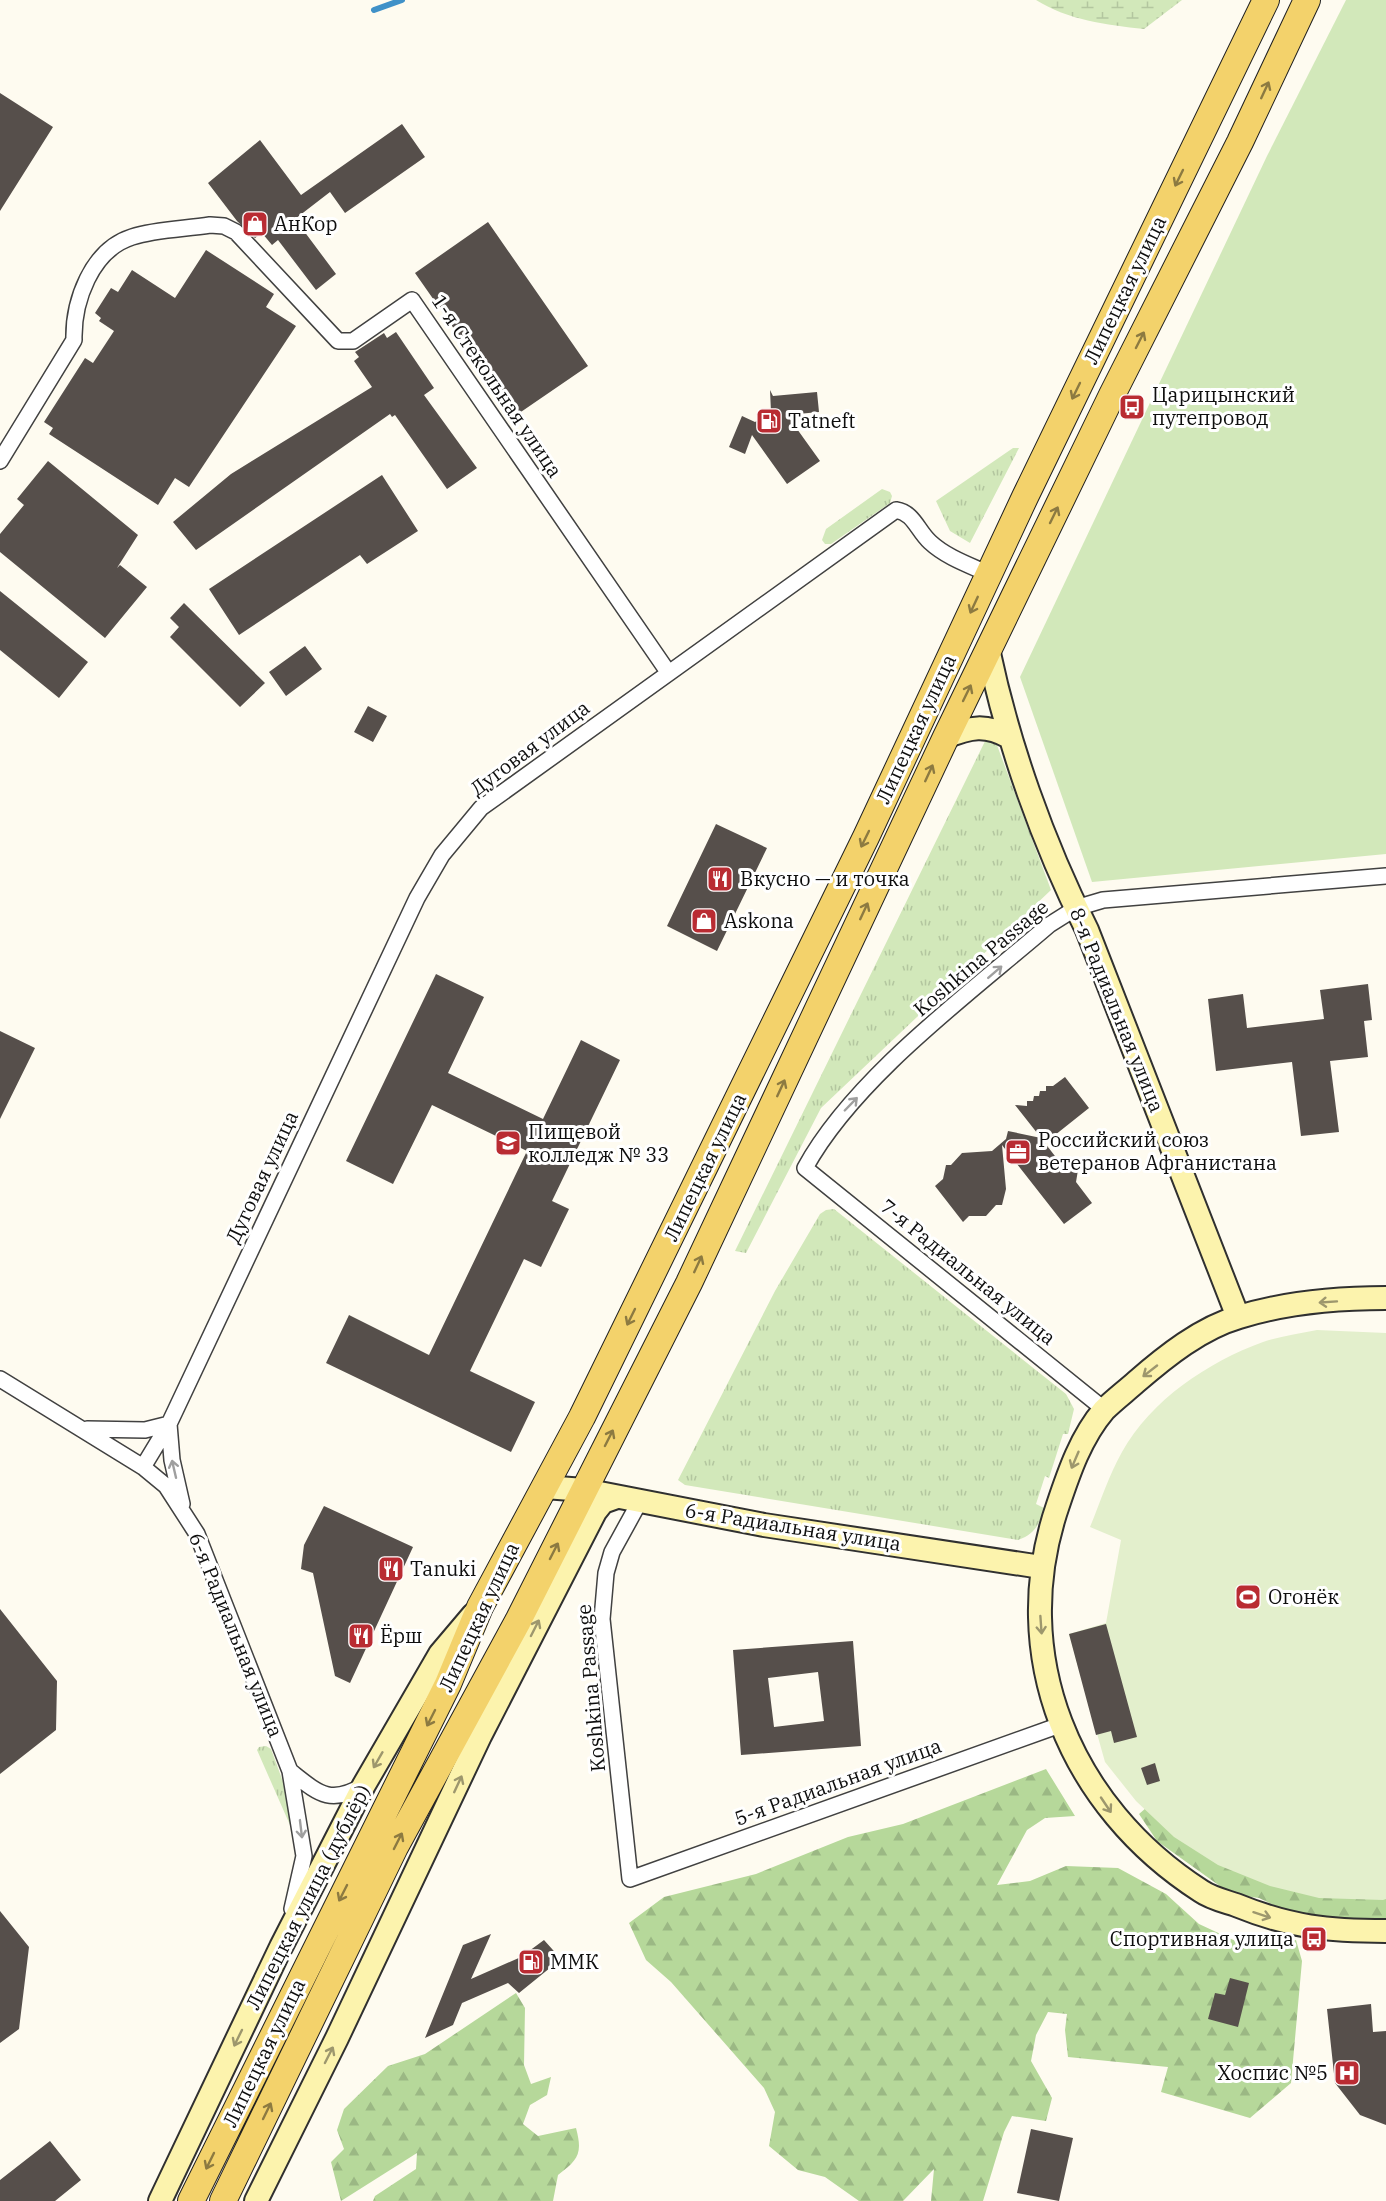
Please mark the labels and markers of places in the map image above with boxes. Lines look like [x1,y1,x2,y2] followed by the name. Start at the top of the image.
[240,209,270,239] shop icon: АнКор
[274,210,338,237] place label: АнКор
[1152,381,1295,431] place label: Царицынский путепровод
[1117,392,1147,422] bus stop icon: Царицынский путепровод
[754,406,784,436] fuel station icon: Tatneft
[788,407,855,434] place label: Tatneft
[705,864,735,894] restaurant icon: Вкусно — и точка
[740,865,910,892] place label: Вкусно — и точка
[689,906,719,936] shop icon: Askona
[724,907,794,934] place label: Askona
[528,1118,669,1168] place label: Пищевой колледж № 33
[1038,1126,1277,1176] place label: Российский союз ветеранов Афганистана
[493,1128,523,1158] school or university icon: Пищевой колледж № 33
[1003,1137,1033,1167] office icon: Российский союз ветеранов Афганистана
[376,1554,406,1584] restaurant icon: Tanuki
[410,1555,476,1582] place label: Tanuki
[1233,1582,1263,1612] sports icon: Огонёк
[1268,1583,1339,1610] place label: Огонёк
[346,1621,376,1651] restaurant icon: Ёрш
[380,1622,423,1649] place label: Ёрш
[1299,1924,1329,1954] bus stop icon: Спортивная улица
[1110,1925,1294,1952] place label: Спортивная улица
[516,1947,546,1977] fuel station icon: ММК
[550,1948,599,1975] place label: ММК
[1332,2058,1362,2088] hospital icon: Хоспис №5
[1217,2059,1328,2086] place label: Хоспис №5

